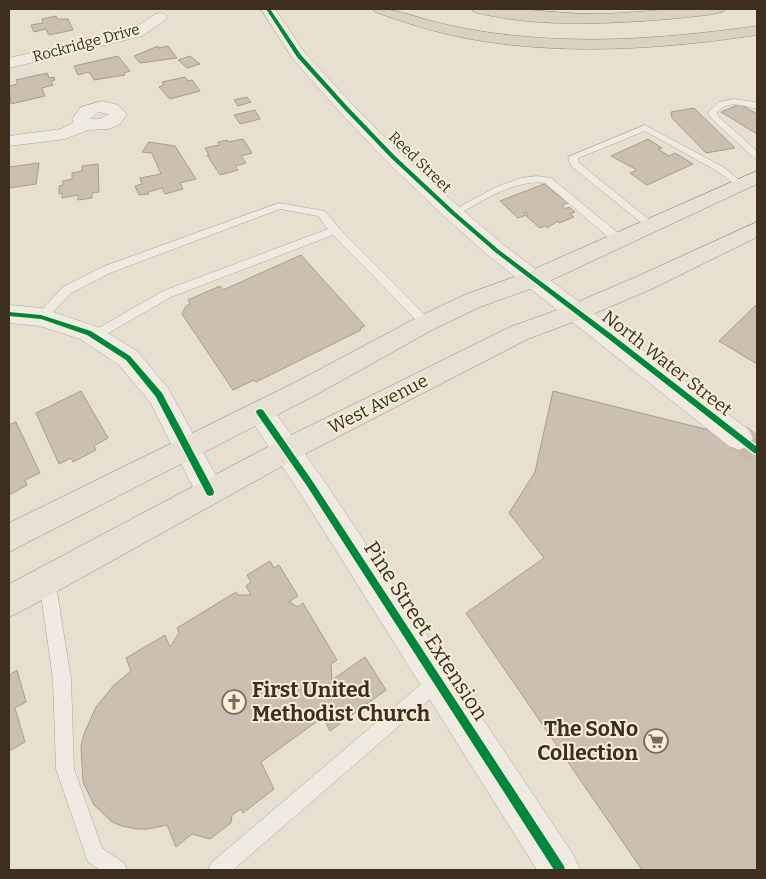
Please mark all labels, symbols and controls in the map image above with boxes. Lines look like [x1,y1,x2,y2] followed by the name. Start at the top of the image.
[31,20,141,66] street label: Rockridge Drive
[385,128,456,197] street label: Reed Street
[598,305,737,421] street label: North Water Street
[324,369,432,439] street label: West Avenue
[358,536,494,726] street label: Pine Street Extension
[252,677,431,727] place label: First United Methodist Church
[221,689,247,715] church icon: First United Methodist Church
[537,716,638,766] place label: The SoNo Collection
[643,728,669,754] supermarket icon: The SoNo Collection

